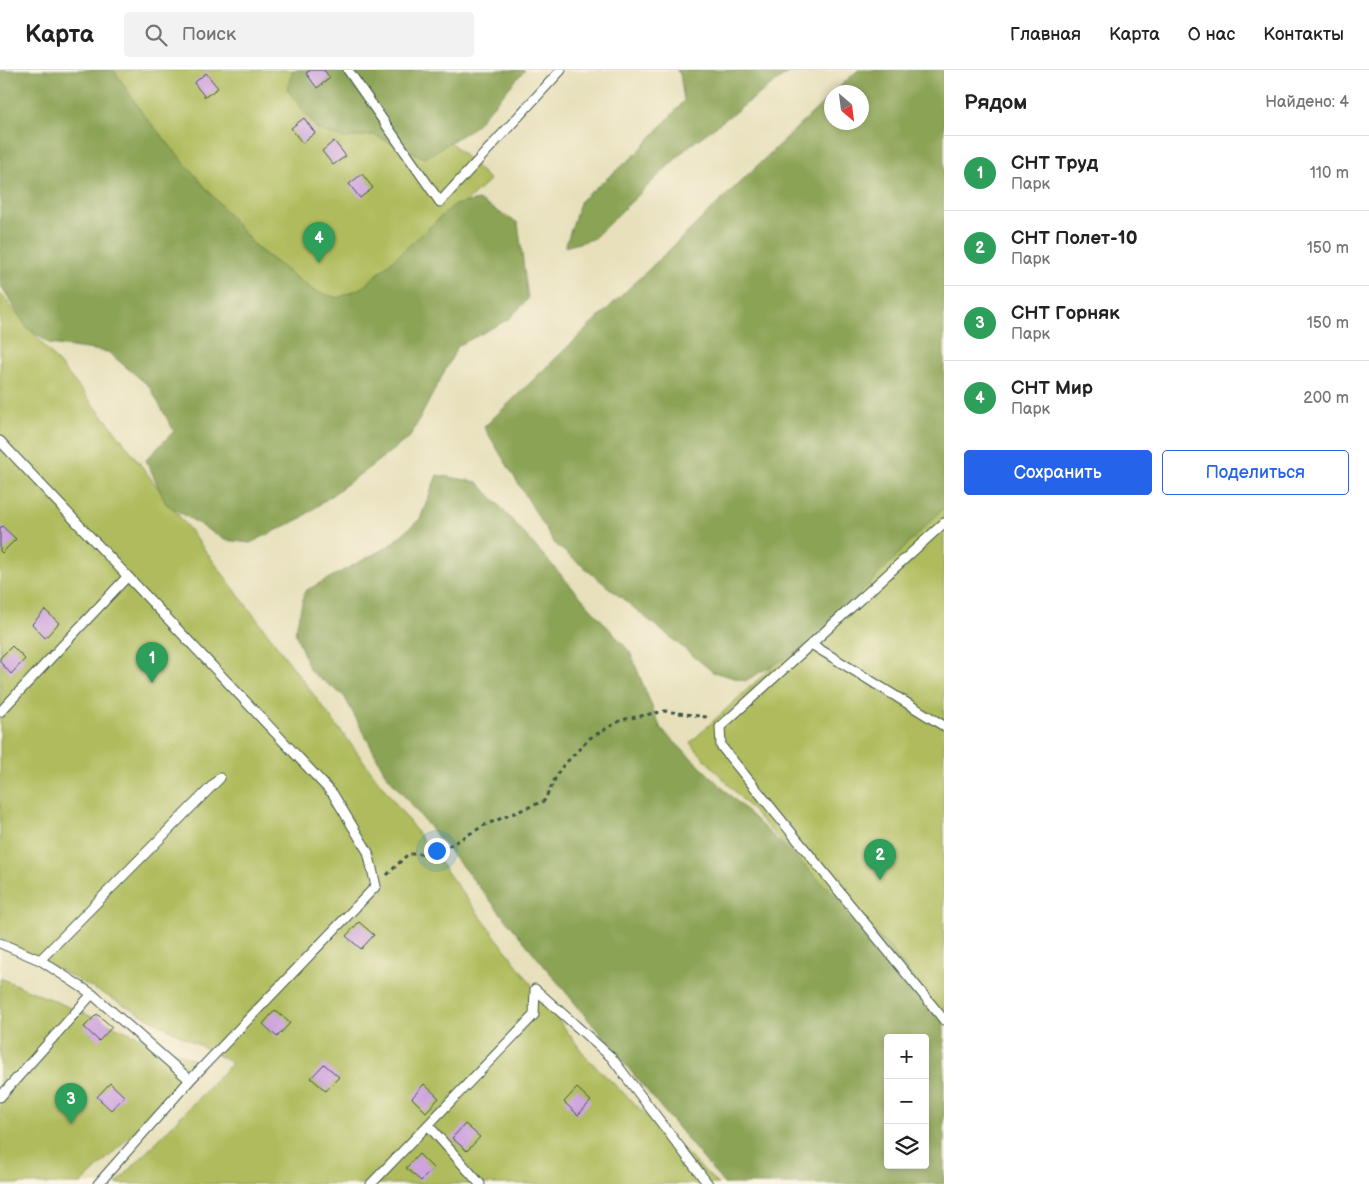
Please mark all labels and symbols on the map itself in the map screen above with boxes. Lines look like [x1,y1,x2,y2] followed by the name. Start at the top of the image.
[824,85,869,130] north arrow
[303,222,335,263] pin: 4
[136,642,168,683] pin: 1
[424,838,450,864] your location
[864,839,896,880] pin: 2
[55,1083,87,1124] pin: 3

